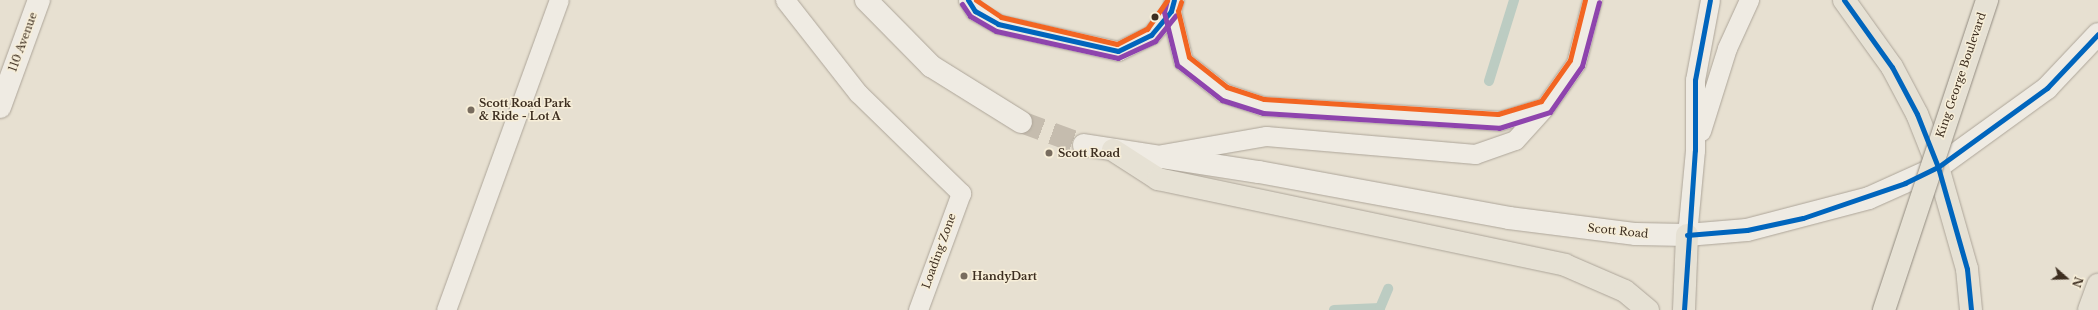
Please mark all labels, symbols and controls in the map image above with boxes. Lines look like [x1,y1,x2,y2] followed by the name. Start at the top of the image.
[6,10,40,74] street label: 110 Avenue
[1933,10,1989,140] street label: King George Boulevard
[1150,12,1160,22] unlabelled marker
[479,97,571,123] place label: Scott Road Park & Ride - Lot A
[466,105,476,115] marker: Scott Road Park & Ride - Lot A
[1058,146,1120,160] place label: Scott Road
[1043,147,1055,159] marker: Scott Road
[919,211,959,291] street label: Loading Zone
[1587,221,1649,241] street label: Scott Road
[2046,258,2086,298] north arrow
[972,269,1037,283] place label: HandyDart
[959,271,969,281] marker: HandyDart
[2069,275,2086,289] text: N

